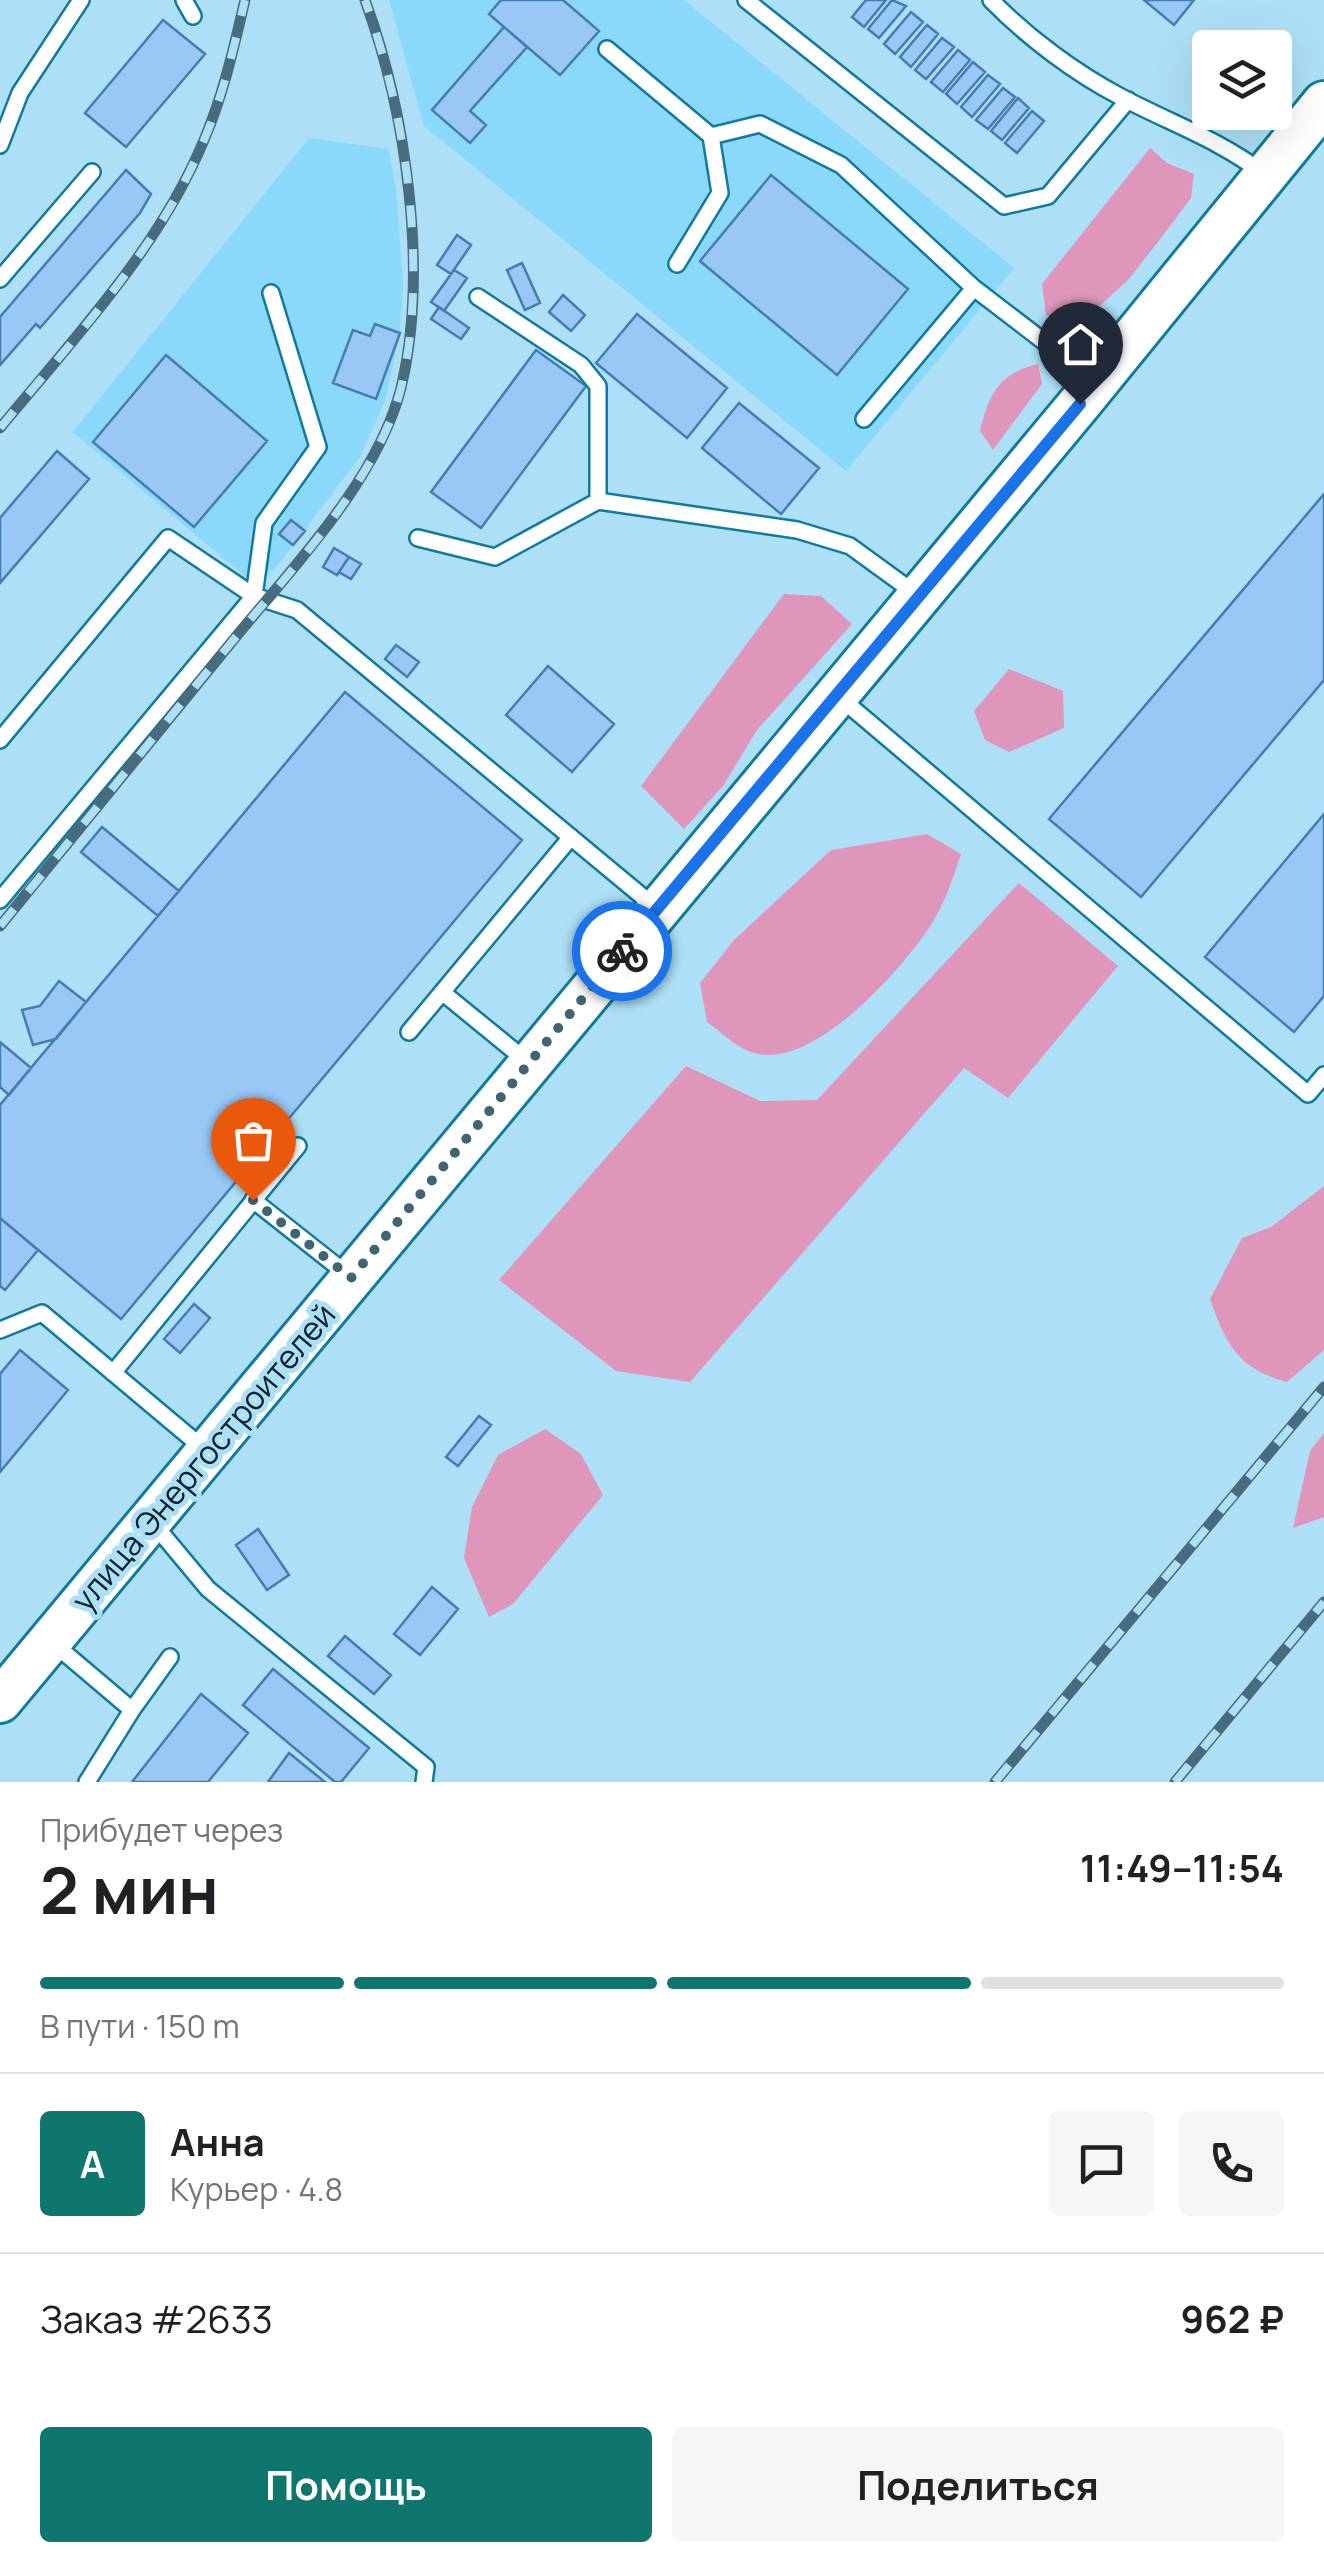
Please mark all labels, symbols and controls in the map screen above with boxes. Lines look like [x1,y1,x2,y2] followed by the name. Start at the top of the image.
[1192,30,1292,130] map controls
[1192,30,1292,130] button: layers
[1038,302,1123,405] pin
[1053,317,1108,372] icon: home
[572,901,672,1001] courier
[595,924,650,979] icon: bike
[211,1098,296,1201] pin
[226,1113,281,1168] icon: bag
[61,1294,345,1620] street label: улица Энергостроителей
[40,1808,283,1852] text: Прибудет через
[1080,1841,1284,1893] text: 11:49–11:54
[40,1845,219,1934] text: 2 мин
[40,2004,240,2048] text: В пути · 150 m
[1049,2111,1154,2216] button: chat
[1179,2111,1284,2216] button: phone
[170,2115,265,2167] text: Анна
[80,2137,105,2189] text: А
[170,2167,343,2211] text: Курьер · 4.8
[40,2292,273,2344] text: Заказ #2633
[1181,2292,1284,2344] text: 962 ₽
[40,2427,652,2542] button: Помощь
[672,2427,1284,2542] button: Поделиться

